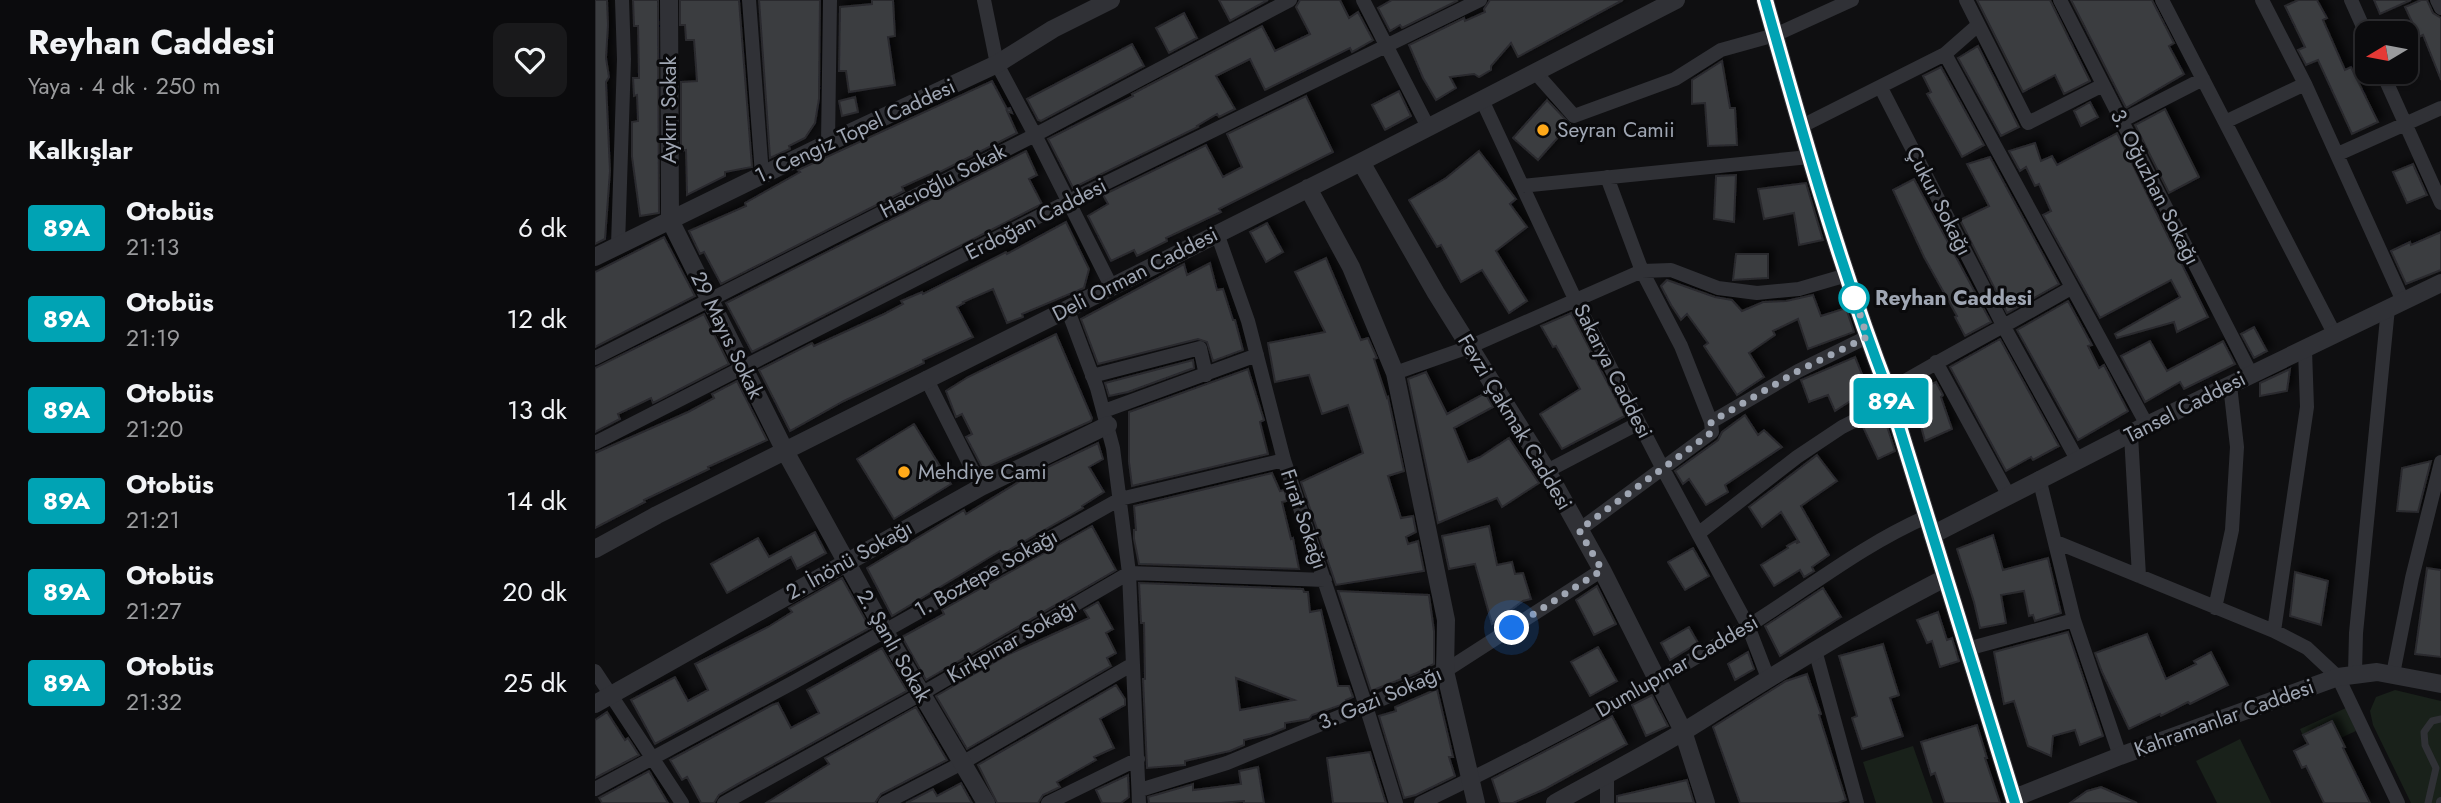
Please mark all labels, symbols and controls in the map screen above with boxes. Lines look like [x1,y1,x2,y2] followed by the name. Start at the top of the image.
[28,19,275,66] text: Reyhan Caddesi
[2355,21,2419,84] north arrow
[2355,21,2418,84] map controls
[493,23,567,97] button: heart
[654,56,684,164] street label: Aykırı Sokak
[28,69,220,103] text: Yaya · 4 dk · 250 m
[750,71,960,191] street label: 1. Cengiz Topel Caddesi
[2103,104,2207,270] street label: 3. Oğuzhan Sokağı
[1557,115,1675,145] place label: Seyran Camii
[1535,122,1551,138] marker: Seyran Camii
[28,131,133,169] text: Kalkışlar
[875,136,1012,226] street label: Hacıoğlu Sokak
[1899,141,1979,261] street label: Çukur Sokağı
[960,171,1112,267] street label: Erdoğan Caddesi
[126,192,214,230] text: Otobüs
[518,209,567,247] text: 6 dk
[43,210,90,245] text: 89A
[1047,219,1223,329] street label: Deli Orman Caddesi
[126,230,179,264] text: 21:13
[683,266,771,404] street label: 29 Mayıs Sokak
[126,283,214,321] text: Otobüs
[1839,283,1869,313] marker: Reyhan Caddesi
[1875,283,2032,313] place label: Reyhan Caddesi
[1566,298,1660,444] street label: Sakarya Caddesi
[506,300,567,338] text: 12 dk
[43,301,90,336] text: 89A
[126,321,180,355] text: 21:19
[1450,328,1580,516] street label: Fevzi Çakmak Caddesi
[2119,364,2251,450] street label: Tansel Caddesi
[126,374,214,412] text: Otobüs
[1851,378,1931,424] line badge: 89A
[1867,383,1915,418] text: 89A
[507,391,567,429] text: 13 dk
[43,392,90,427] text: 89A
[126,412,183,446] text: 21:20
[918,457,1047,487] place label: Mehdiye Cami
[896,464,912,480] marker: Mehdiye Cami
[126,465,214,503] text: Otobüs
[1273,465,1335,573] street label: Fırat Sokağı
[506,482,567,520] text: 14 dk
[43,483,90,518] text: 89A
[126,503,180,537] text: 21:21
[780,513,918,607] street label: 2. İnönü Sokağı
[909,521,1063,625] street label: 1. Boztepe Sokağı
[126,556,214,594] text: Otobüs
[503,573,567,611] text: 20 dk
[43,574,90,609] text: 89A
[850,584,939,708] street label: 2. Şanlı Sokak
[941,592,1083,690] street label: Kırkpınar Sokağı
[126,594,182,628] text: 21:27
[1590,607,1764,725] street label: Dumlupınar Caddesi
[1494,610,1529,645] your location
[126,647,214,685] text: Otobüs
[1314,659,1446,737] street label: 3. Gazi Sokağı
[503,664,567,702] text: 25 dk
[43,665,90,700] text: 89A
[2130,672,2318,764] street label: Kahramanlar Caddesi
[126,685,182,719] text: 21:32

